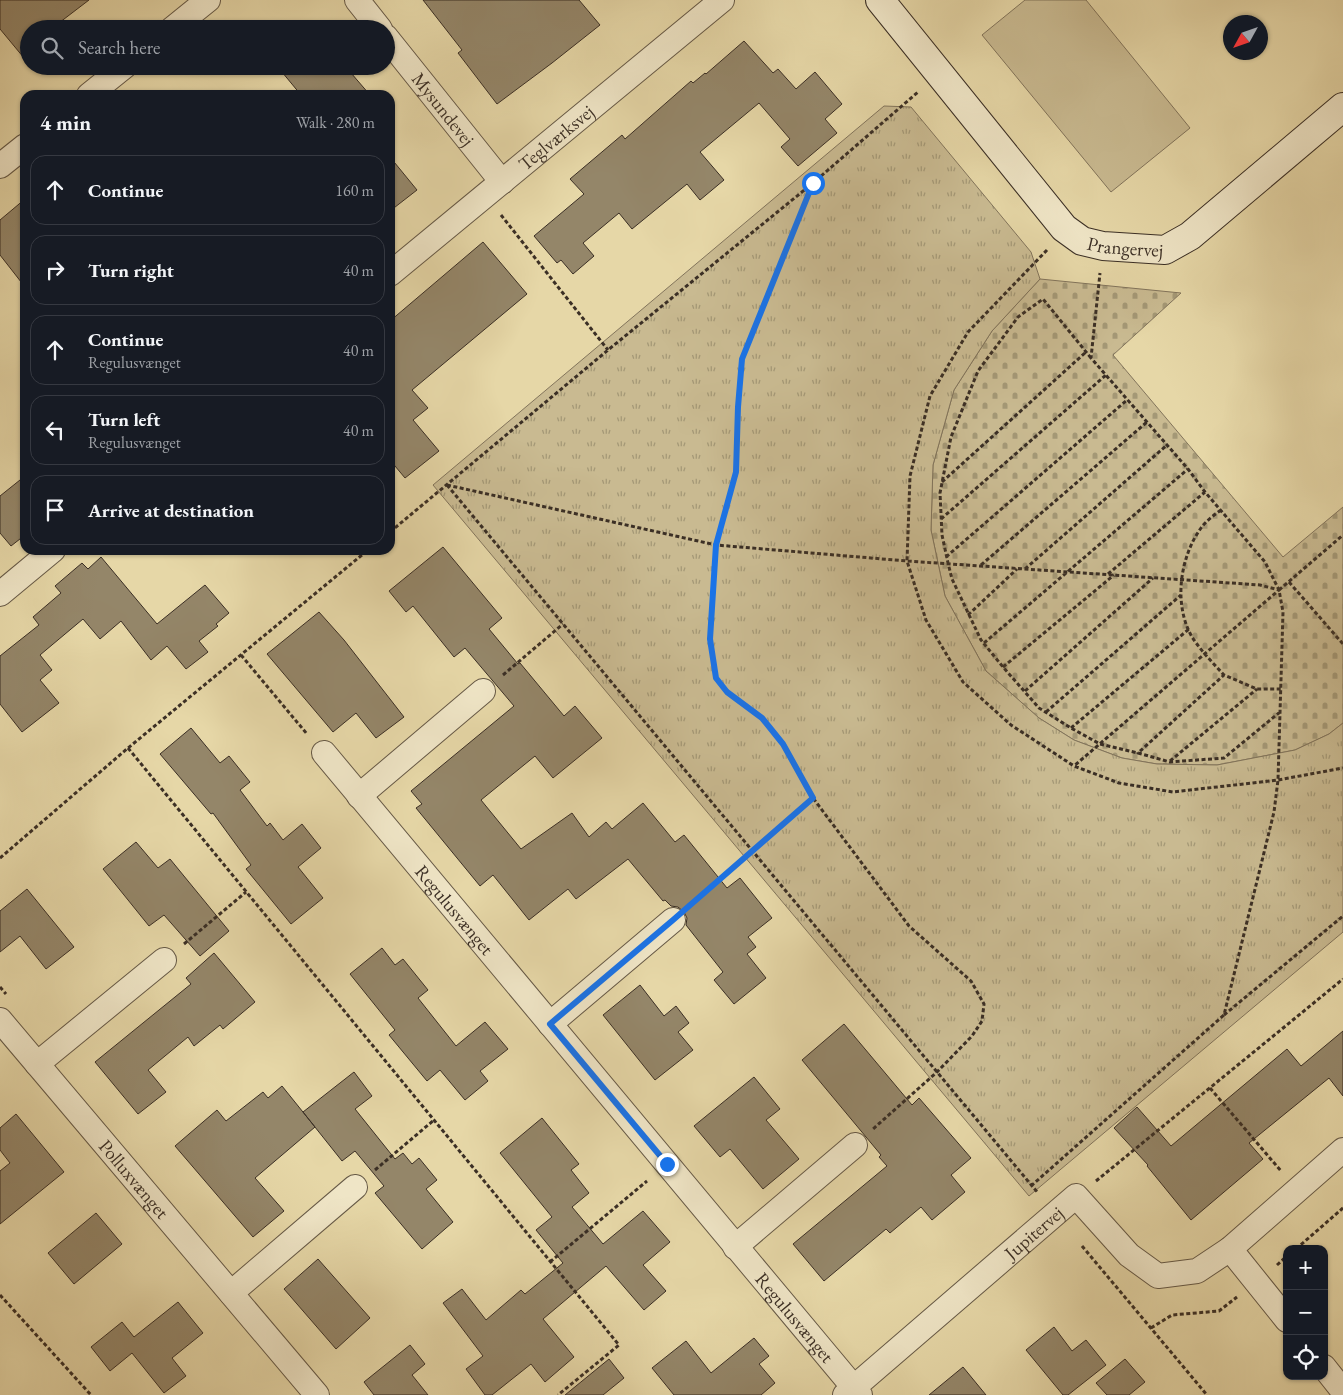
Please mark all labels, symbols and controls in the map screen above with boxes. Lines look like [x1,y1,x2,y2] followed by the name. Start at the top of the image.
[1223,15,1268,60] north arrow
[20,20,395,75] search box
[38,34,66,62] icon: search
[78,35,160,60] text: Search here
[406,67,480,151] street label: Mysundevej
[513,99,599,176] street label: Teglværksvej
[40,109,91,136] text: 4 min
[296,112,375,133] text: Walk · 280 m
[802,172,825,195] route start
[41,176,69,204] icon: ahead
[88,178,163,203] text: Continue
[335,180,374,201] text: 160 m
[1085,231,1164,263] street label: Prangervej
[41,256,69,284] icon: right
[88,258,174,283] text: Turn right
[343,260,374,281] text: 40 m
[88,327,163,352] text: Continue
[41,336,69,364] icon: ahead
[343,340,374,361] text: 40 m
[88,352,181,373] text: Regulusvænget
[88,407,160,432] text: Turn left
[41,416,69,444] icon: left
[343,420,374,441] text: 40 m
[88,432,181,453] text: Regulusvænget
[41,496,69,524] icon: arrive
[88,498,254,523] text: Arrive at destination
[409,860,499,960] street label: Regulusvænget
[93,1134,175,1224] street label: Polluxvænget
[656,1153,679,1176] route end
[998,1200,1069,1267] street label: Jupitervej
[1283,1245,1328,1380] map controls
[1283,1245,1328,1290] button: +
[750,1267,840,1368] street label: Regulusvænget
[1283,1290,1328,1335] button: −
[1283,1335,1328,1380] button: locate

